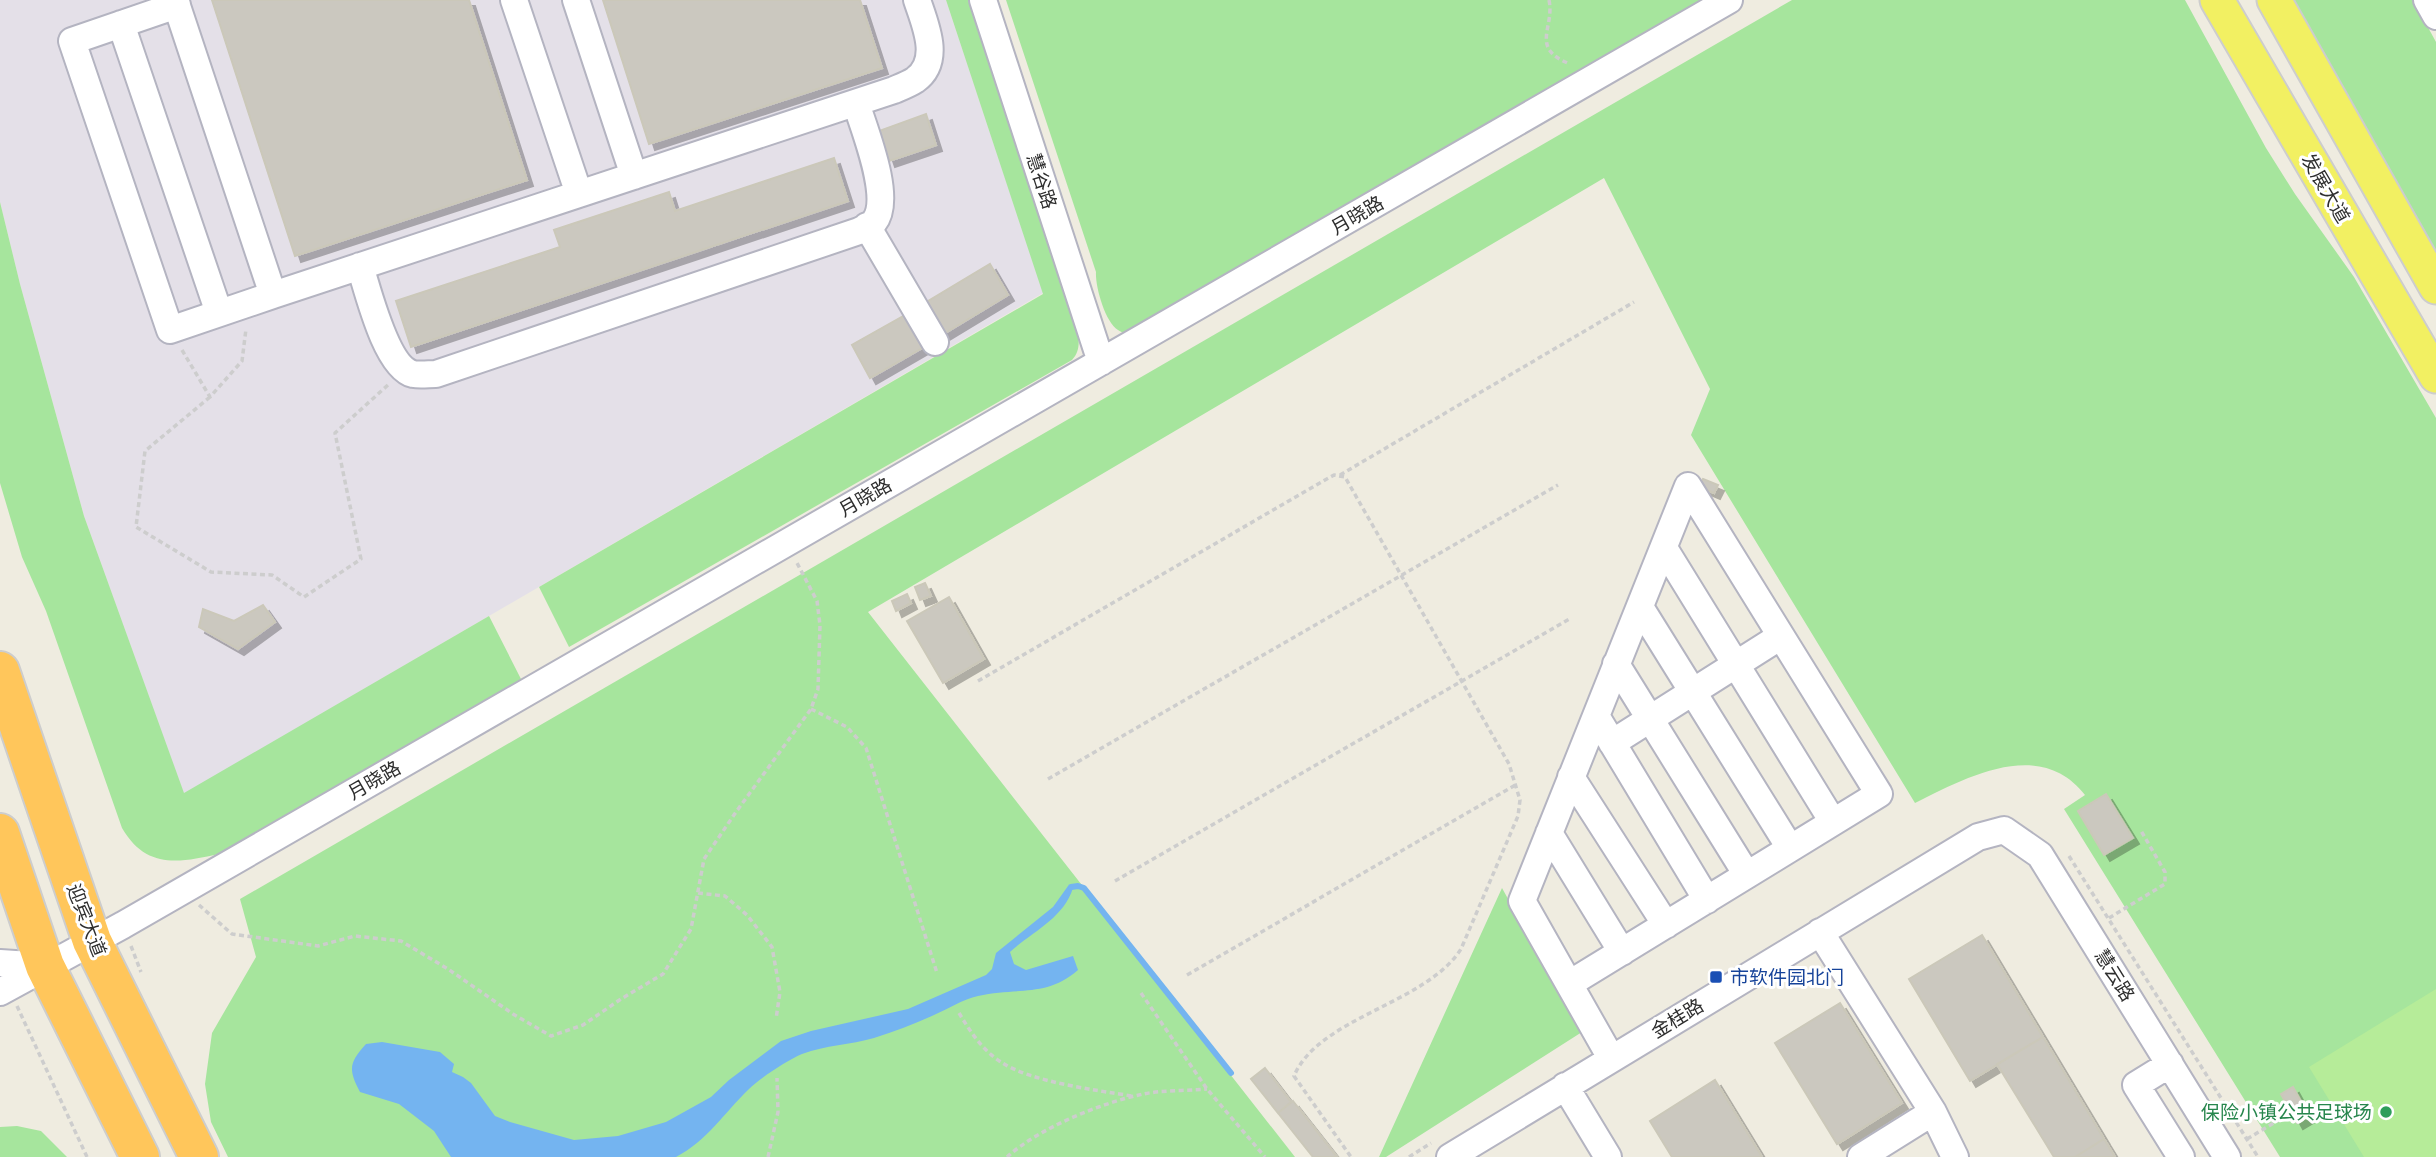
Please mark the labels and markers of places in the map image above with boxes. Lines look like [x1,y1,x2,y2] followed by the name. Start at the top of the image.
[1730,964,1844,990] place label: 市软件园北门
[1708,969,1724,985] marker: 市软件园北门
[2201,1099,2372,1125] place label: 保险小镇公共足球场
[2378,1104,2394,1120] marker: 保险小镇公共足球场

